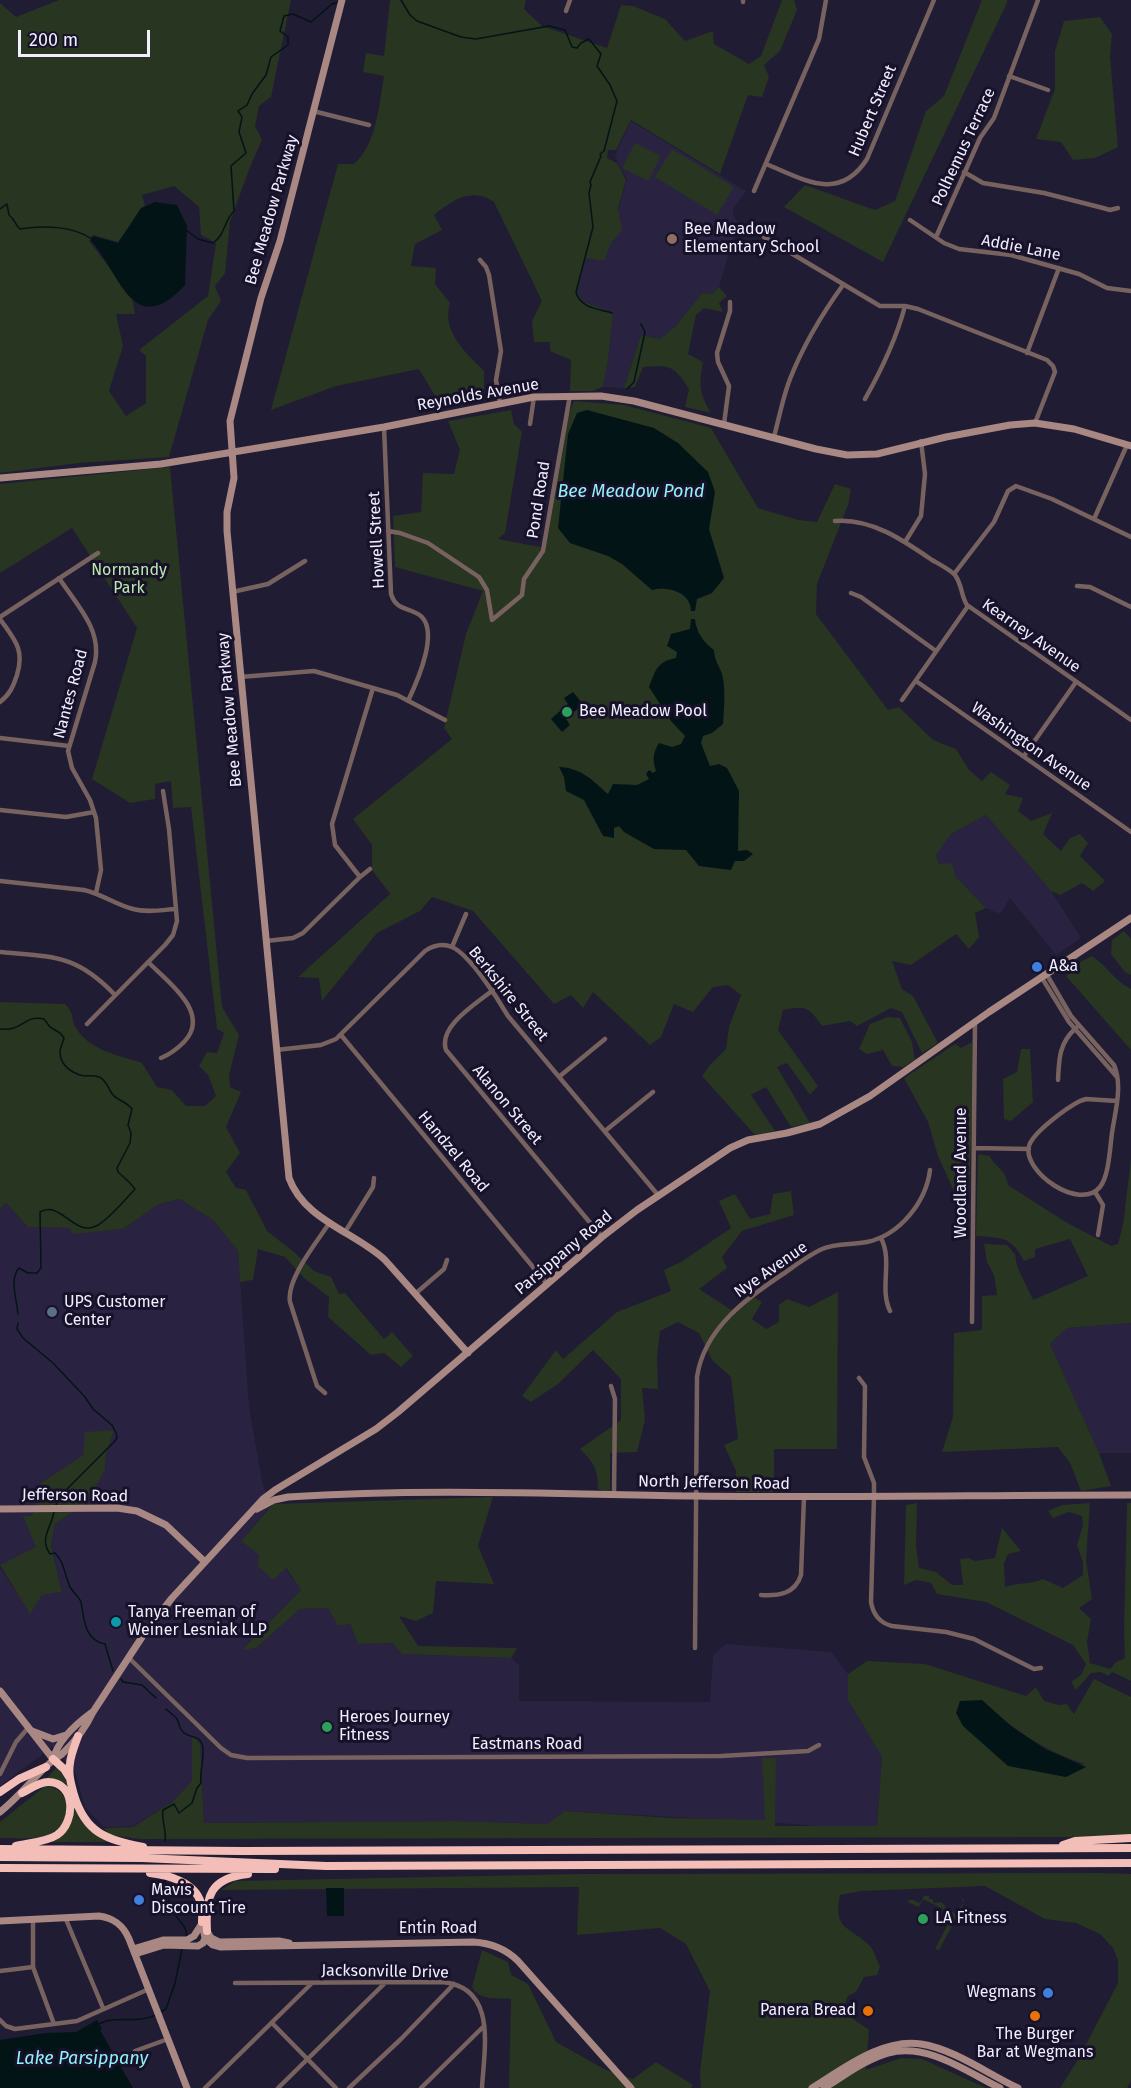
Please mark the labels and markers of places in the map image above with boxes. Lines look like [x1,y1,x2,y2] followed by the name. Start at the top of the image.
[684,220,819,258] place label: Bee Meadow Elementary School
[665,232,679,246] marker: Bee Meadow Elementary School
[579,702,707,722] place label: Bee Meadow Pool
[560,705,574,719] marker: Bee Meadow Pool
[1049,957,1078,977] place label: A&a
[1030,960,1044,974] marker: A&a
[64,1293,165,1331] place label: UPS Customer Center
[45,1305,59,1319] marker: UPS Customer Center
[128,1603,267,1641] place label: Tanya Freeman of Weiner Lesniak LLP
[109,1615,123,1629] marker: Tanya Freeman of Weiner Lesniak LLP
[339,1708,450,1746] place label: Heroes Journey Fitness
[320,1720,334,1734] marker: Heroes Journey Fitness
[151,1881,246,1919] place label: Mavis Discount Tire
[132,1893,146,1907] marker: Mavis Discount Tire
[935,1909,1007,1929] place label: LA Fitness
[916,1912,930,1926] marker: LA Fitness
[967,1983,1036,2003] place label: Wegmans
[1041,1986,1055,2000] marker: Wegmans
[760,2001,856,2021] place label: Panera Bread
[861,2004,875,2018] marker: Panera Bread
[1028,2009,1042,2023] marker: The Burger Bar at Wegmans
[977,2025,1093,2063] place label: The Burger Bar at Wegmans

